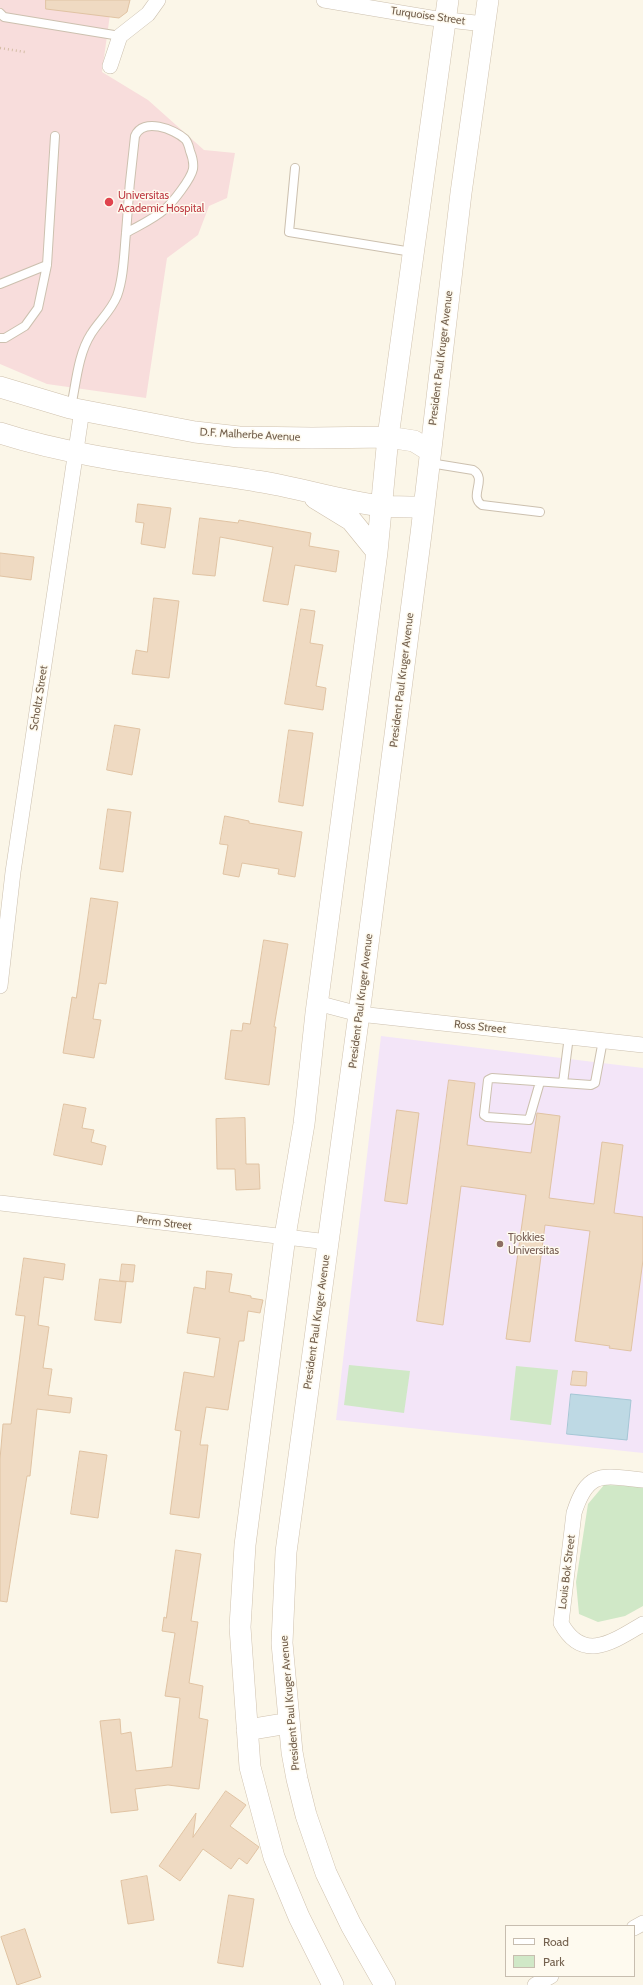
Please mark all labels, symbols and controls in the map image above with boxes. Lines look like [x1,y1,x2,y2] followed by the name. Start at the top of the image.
[390,4,466,28] street label: Turquoise Street
[118,189,204,215] place label: Universitas Academic Hospital
[103,196,115,208] marker: Universitas Academic Hospital
[426,290,456,426] street label: President Paul Kruger Avenue
[199,426,301,444] street label: D.F. Malherbe Avenue
[387,612,417,748] street label: President Paul Kruger Avenue
[27,665,51,731] street label: Scholtz Street
[346,933,376,1069] street label: President Paul Kruger Avenue
[453,1018,507,1036] street label: Ross Street
[136,1213,192,1233] street label: Perm Street
[508,1231,559,1257] place label: Tjokkies Universitas
[495,1239,505,1249] marker: Tjokkies Universitas
[301,1254,333,1390] street label: President Paul Kruger Avenue
[556,1534,578,1610] street label: Louis Bok Street
[278,1635,302,1771] street label: President Paul Kruger Avenue
[505,1925,635,1977] legend
[543,1934,569,1949] text: Road
[543,1954,565,1969] text: Park

